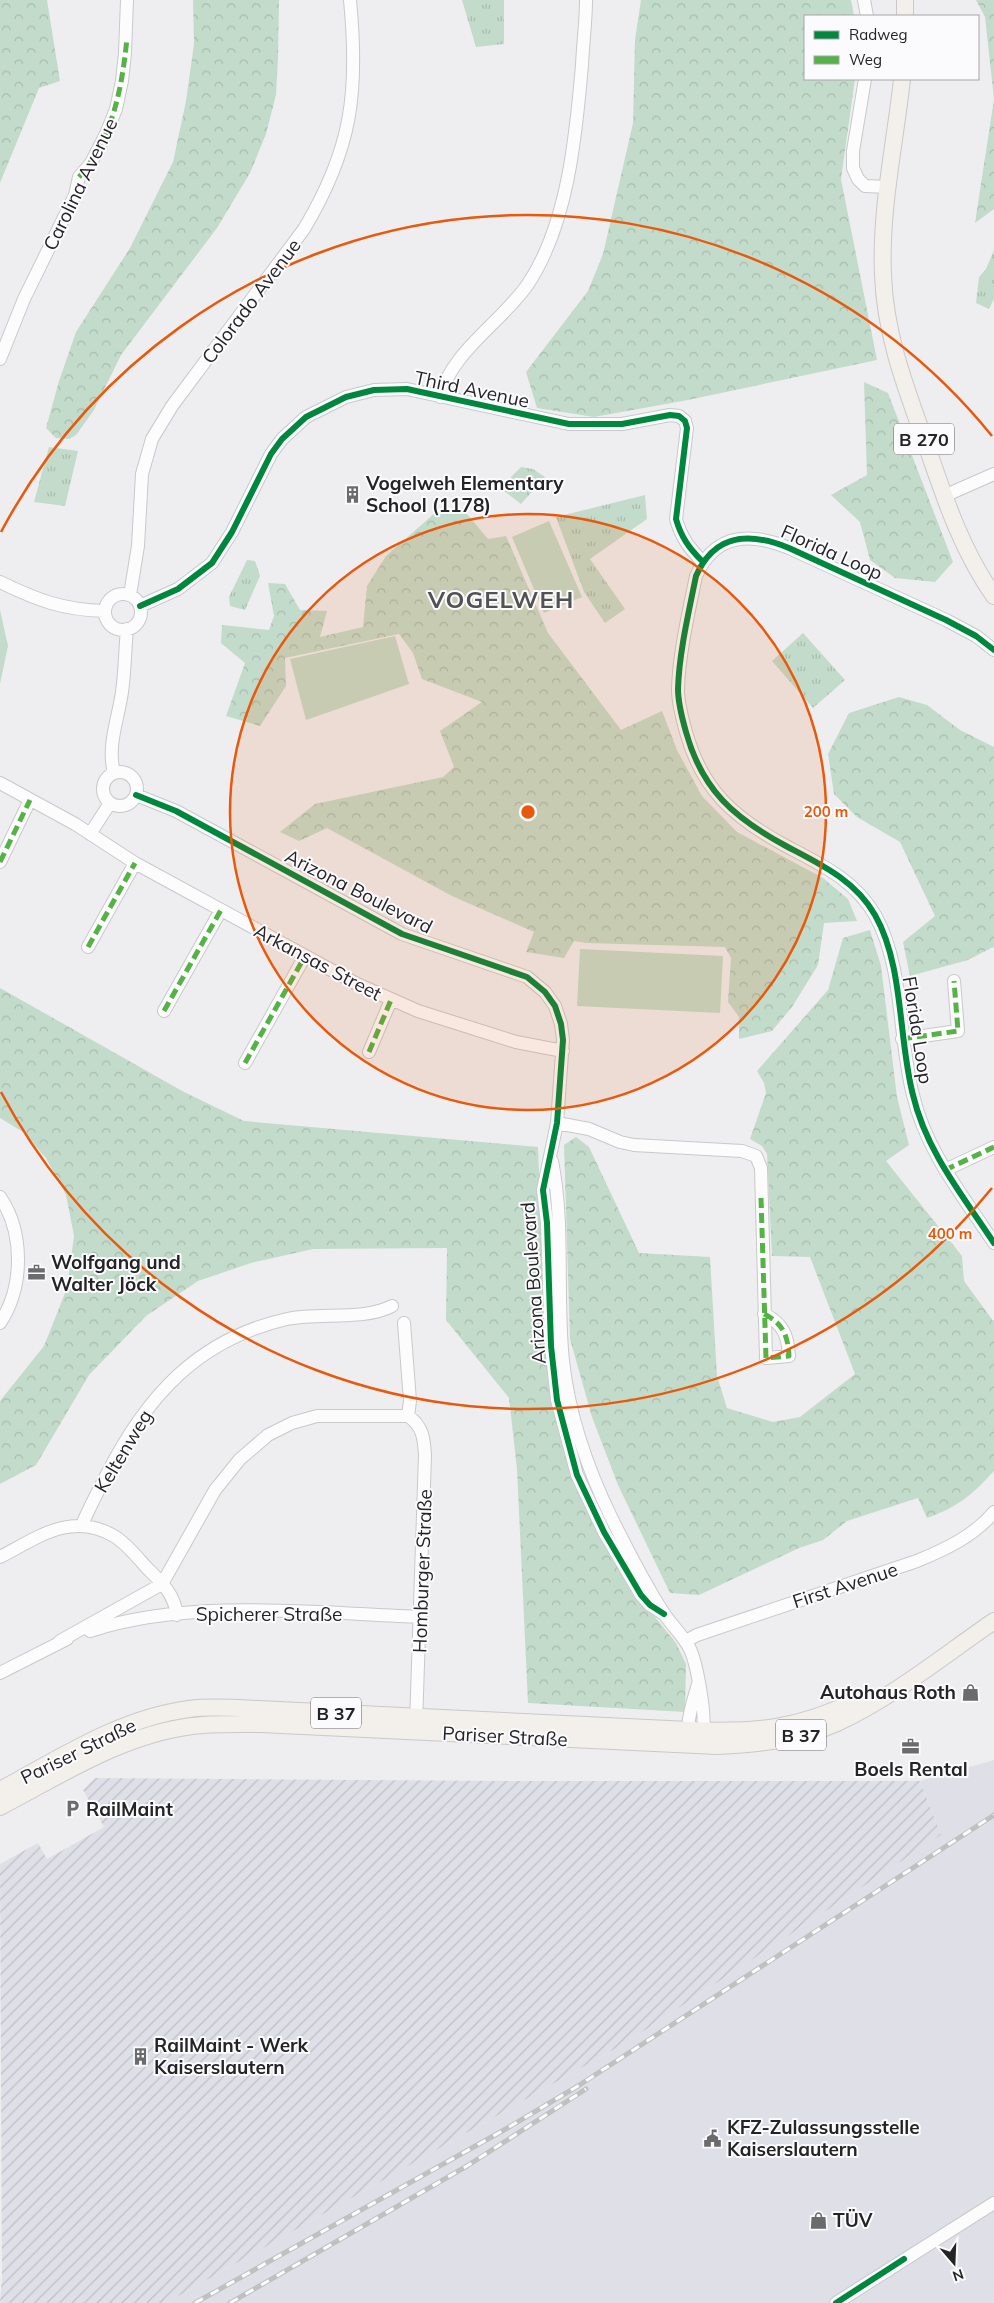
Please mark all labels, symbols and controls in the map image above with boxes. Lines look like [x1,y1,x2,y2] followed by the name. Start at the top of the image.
[804,15,979,80] legend
[849,25,907,44] text: Radweg
[849,50,882,69] text: Weg
[38,114,122,254] street label: Carolina Avenue
[196,234,306,368] street label: Colorado Avenue
[413,365,531,413] street label: Third Avenue
[894,424,954,454] road number: B 270
[365,471,564,517] place label: Vogelweh Elementary School (1178)
[342,484,362,504] building icon: Vogelweh Elementary School (1178)
[778,519,886,585] street label: Florida Loop
[427,584,574,614] district label: VOGELWEH
[804,802,848,821] text: 200 m
[519,803,537,821] centre of rings
[281,843,437,939] street label: Arizona Boulevard
[250,918,386,1006] street label: Arkansas Street
[898,974,938,1086] street label: Florida Loop
[515,1201,551,1365] street label: Arizona Boulevard
[928,1224,972,1243] text: 400 m
[51,1250,181,1296] place label: Wolfgang und Walter Jöck
[27,1263,47,1283] office icon: Wolfgang und Walter Jöck
[89,1405,157,1497] street label: Keltenweg
[407,1489,437,1653] street label: Homburger Straße
[789,1557,901,1613] street label: First Avenue
[196,1602,342,1626] street label: Spicherer Straße
[820,1680,956,1704] place label: Autohaus Roth
[960,1682,980,1702] shop icon: Autohaus Roth
[311,1698,361,1729] road number: B 37
[16,1713,140,1789] street label: Pariser Straße
[776,1720,826,1750] road number: B 37
[442,1721,568,1751] street label: Pariser Straße
[901,1736,921,1756] office icon: Boels Rental
[854,1757,968,1781] place label: Boels Rental
[86,1797,173,1821] place label: RailMaint
[62,1799,82,1819] parking icon: RailMaint
[154,2033,309,2079] place label: RailMaint - Werk Kaiserslautern
[130,2046,150,2066] building icon: RailMaint - Werk Kaiserslautern
[727,2115,920,2161] place label: KFZ-Zulassungsstelle Kaiserslautern
[703,2128,723,2148] public building icon: KFZ-Zulassungsstelle Kaiserslautern
[833,2208,873,2232] place label: TÜV
[809,2210,829,2230] shop icon: TÜV
[929,2238,979,2288] north arrow
[950,2265,966,2286] text: N

